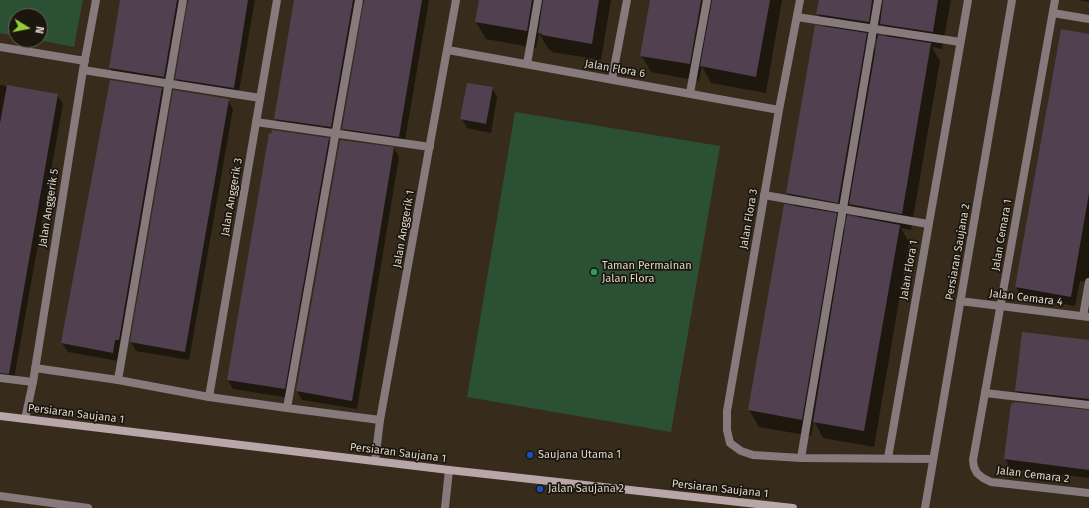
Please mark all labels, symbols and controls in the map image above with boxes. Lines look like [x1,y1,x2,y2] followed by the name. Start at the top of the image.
[8,8,48,48] north arrow
[32,25,46,35] text: N
[584,57,646,81] street label: Jalan Flora 6
[219,157,245,237] street label: Jalan Anggerik 3
[36,168,62,248] street label: Jalan Anggerik 5
[737,188,761,250] street label: Jalan Flora 3
[391,189,417,269] street label: Jalan Anggerik 1
[989,198,1015,272] street label: Jalan Cemara 1
[943,203,973,301] street label: Persiaran Saujana 2
[897,239,921,301] street label: Jalan Flora 1
[602,259,692,285] place label: Taman Permainan Jalan Flora
[589,267,599,277] marker: Taman Permainan Jalan Flora
[989,287,1063,309] street label: Jalan Cemara 4
[27,402,125,426] street label: Persiaran Saujana 1
[349,441,447,465] street label: Persiaran Saujana 1
[538,448,621,462] place label: Saujana Utama 1
[525,450,535,460] marker: Saujana Utama 1
[996,464,1070,486] street label: Jalan Cemara 2
[671,477,769,501] street label: Persiaran Saujana 1
[548,482,624,496] place label: Jalan Saujana 2
[535,484,545,494] marker: Jalan Saujana 2

